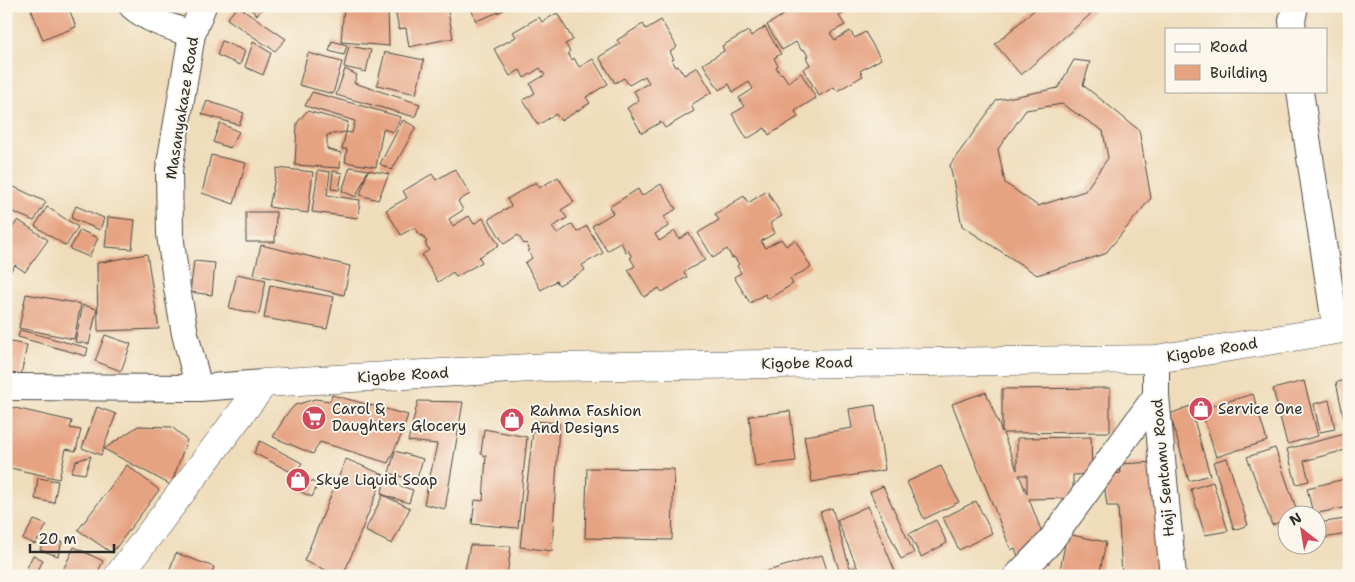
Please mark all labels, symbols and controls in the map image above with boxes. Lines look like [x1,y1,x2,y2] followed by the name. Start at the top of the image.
[1165,28,1328,92] legend
[161,35,203,181] street label: Masanyakaze Road
[1210,37,1248,57] text: Road
[1210,63,1267,83] text: Building
[1165,333,1259,367] street label: Kigobe Road
[761,352,854,374] street label: Kigobe Road
[357,363,450,387] street label: Kigobe Road
[1188,396,1214,422] shop icon: Service One
[1147,398,1179,538] street label: Haji Sentamu Road
[332,399,466,436] place label: Carol & Daughters Glocery
[1218,399,1303,419] place label: Service One
[530,401,641,438] place label: Rahma Fashion And Designs
[301,405,327,431] supermarket icon: Carol & Daughters Glocery
[499,407,525,433] shop icon: Rahma Fashion And Designs
[285,467,311,493] shop icon: Skye Liquid Soap
[316,470,437,490] place label: Skye Liquid Soap
[1278,504,1328,554] north arrow
[1286,508,1305,529] text: N
[30,522,114,554] scale bar
[38,529,77,549] text: 20 m

